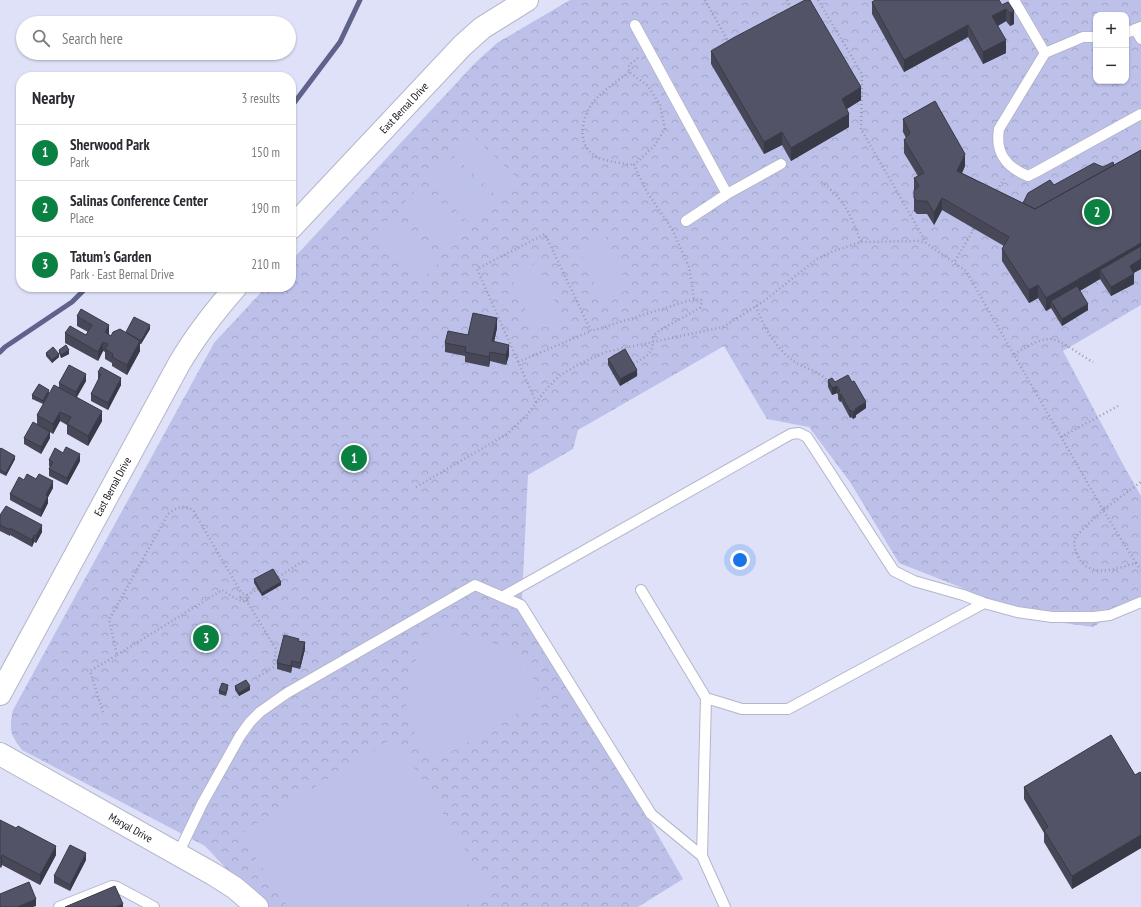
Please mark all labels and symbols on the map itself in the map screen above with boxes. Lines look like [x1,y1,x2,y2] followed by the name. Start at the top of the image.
[377,79,432,136] street label: East Bernal Drive
[1084,197,1110,227] pin: 2
[341,443,367,473] pin: 1
[91,454,134,519] street label: East Bernal Drive
[730,550,750,570] your location
[193,623,219,653] pin: 3
[106,810,155,846] street label: Maryal Drive

